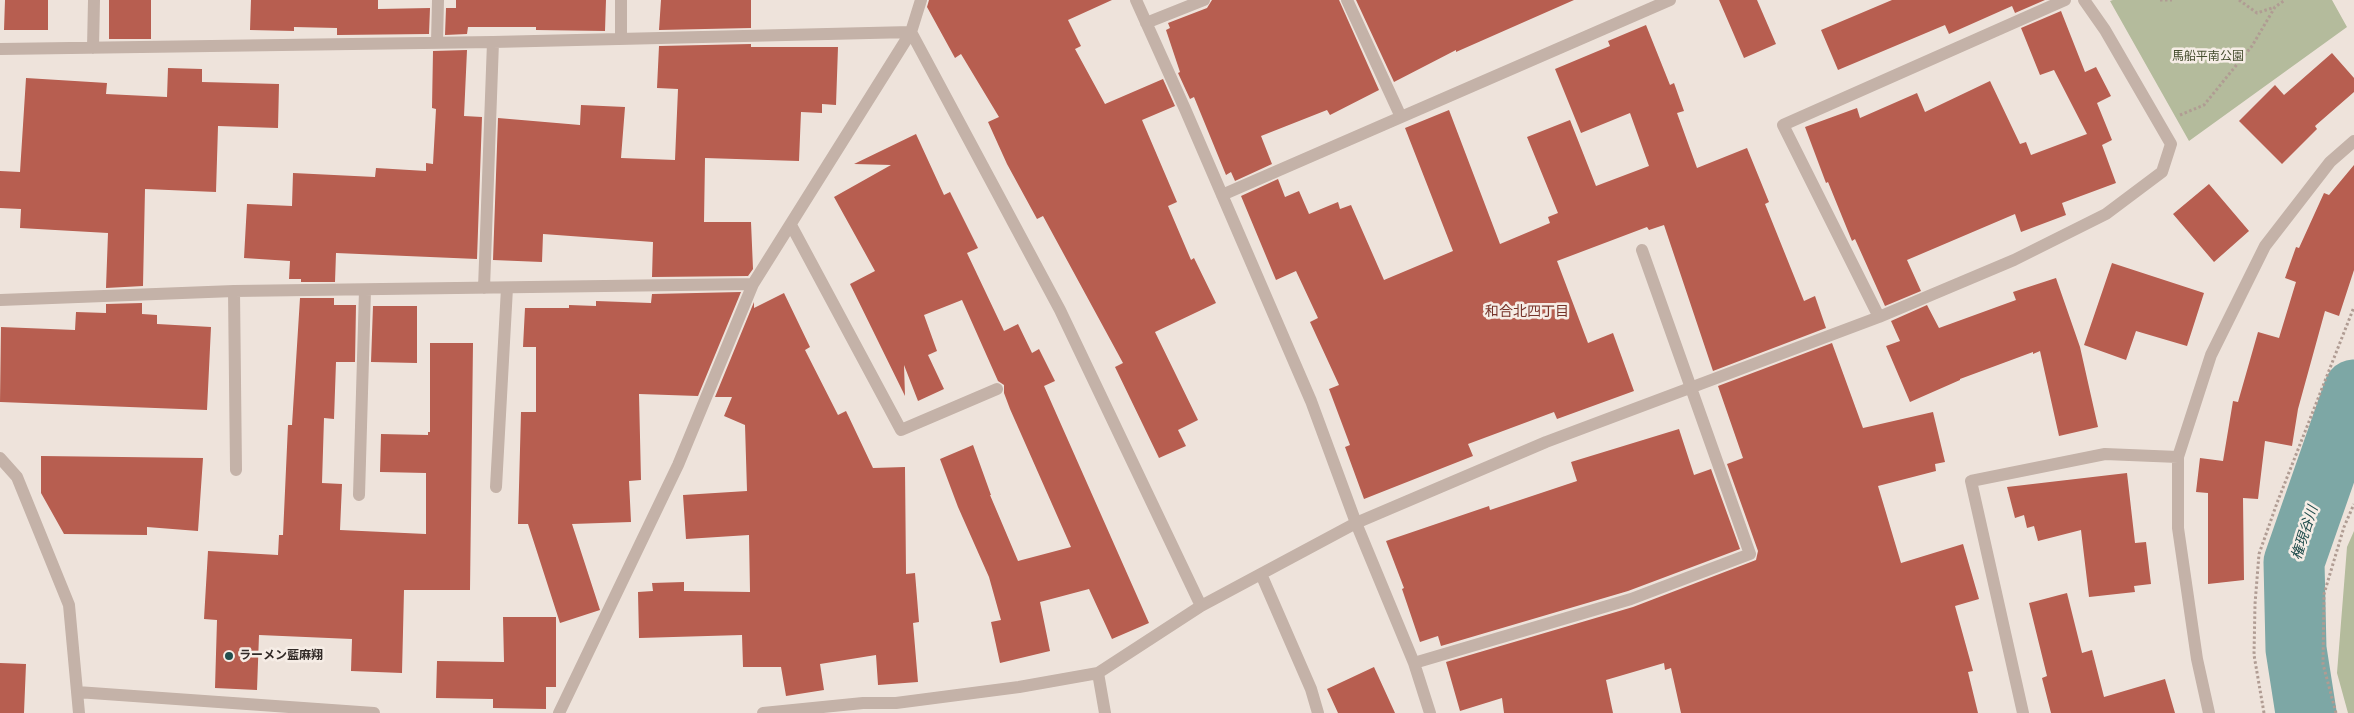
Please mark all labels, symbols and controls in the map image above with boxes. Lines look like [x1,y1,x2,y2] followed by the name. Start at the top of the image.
[2172,50,2244,64] park label: 馬船平南公園
[1485,304,1569,320] district label: 和合北四丁目
[2288,504,2322,562] water label: 権現谷川
[239,649,323,663] place label: ラーメン藍麻翔
[223,650,235,662] marker: ラーメン藍麻翔

